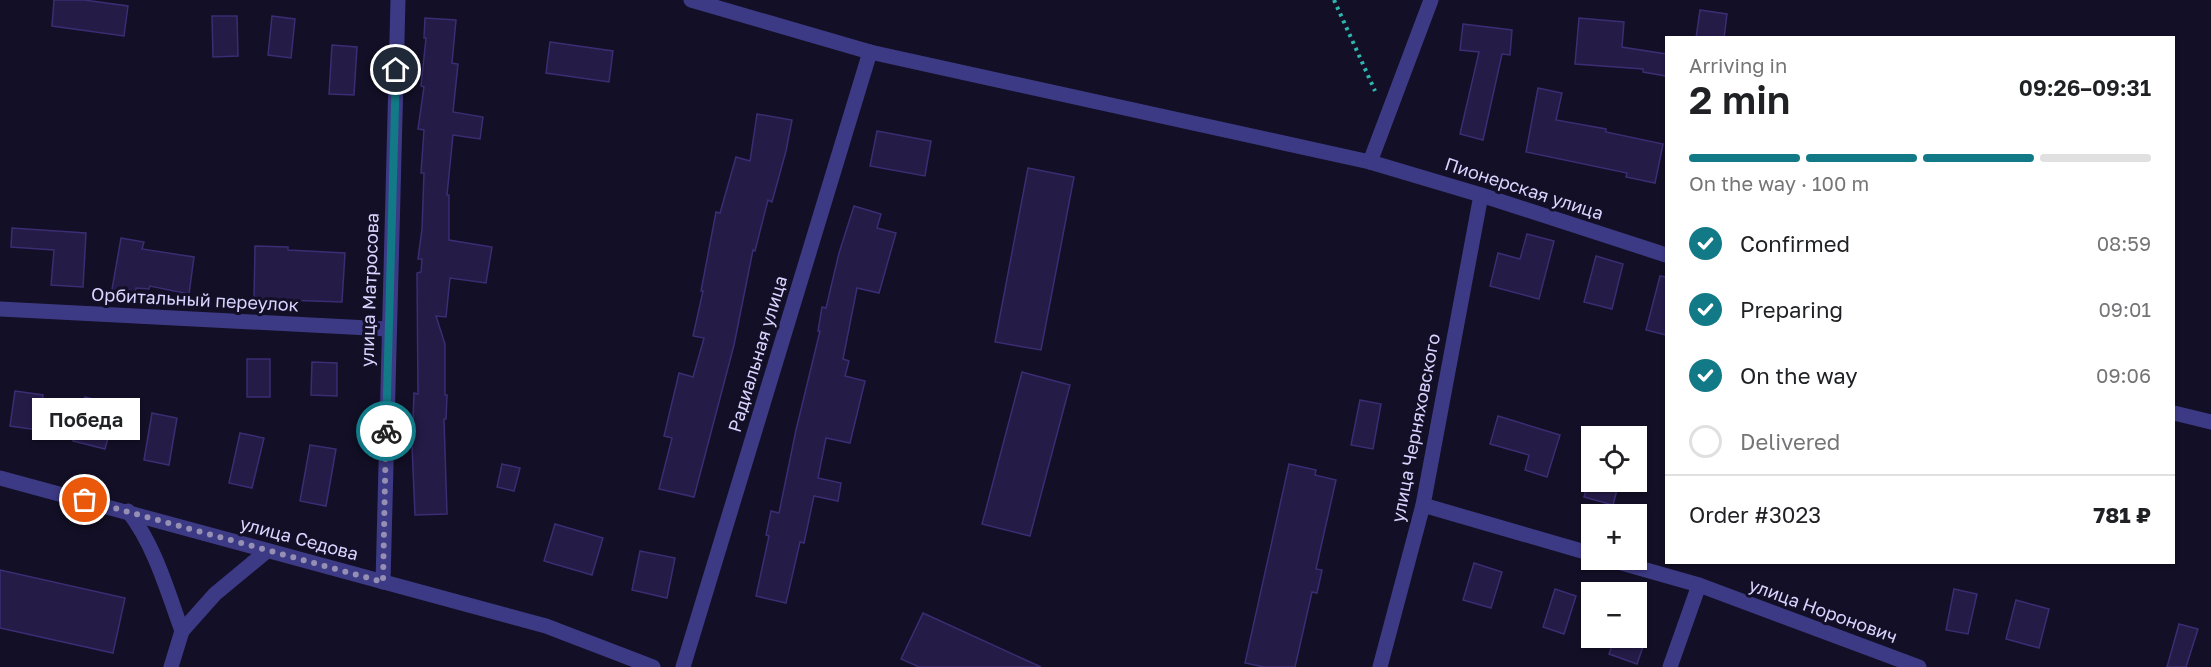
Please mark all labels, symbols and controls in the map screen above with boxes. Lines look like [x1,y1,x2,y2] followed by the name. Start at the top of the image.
[370,44,421,95] pin
[379,53,412,86] icon: home
[1689,53,1787,77] text: Arriving in
[2019,74,2151,101] text: 09:26–09:31
[1689,76,1790,123] text: 2 min
[1442,152,1606,224] street label: Пионерская улица
[1689,171,1869,195] text: On the way · 100 m
[355,212,383,367] street label: улица Матросова
[1689,227,1722,260] icon: check
[1740,230,1850,257] text: Confirmed
[2097,231,2151,255] text: 08:59
[723,273,791,435] street label: Радиальная улица
[91,283,300,315] street label: Орбитальный переулок
[1689,293,1722,326] icon: check
[1740,296,1843,323] text: Preparing
[2098,297,2151,321] text: 09:01
[1386,331,1444,524] street label: улица Черняховского
[1689,359,1722,392] icon: check
[1740,362,1858,389] text: On the way
[2096,363,2151,387] text: 09:06
[31,398,139,440] callout: Победа
[356,401,416,461] courier
[49,407,123,431] text: Победа
[370,415,403,448] icon: bike
[1581,426,1647,648] map controls
[1581,426,1647,492] button: locate
[1740,428,1840,455] text: Delivered
[59,474,110,525] pin
[68,483,101,516] icon: bag
[1689,501,1821,528] text: Order #3023
[2093,501,2151,528] text: 781 ₽
[1581,504,1647,570] button: +
[238,512,361,564] street label: улица Седова
[1746,573,1901,647] street label: улица Норонович
[1581,582,1647,648] button: −

